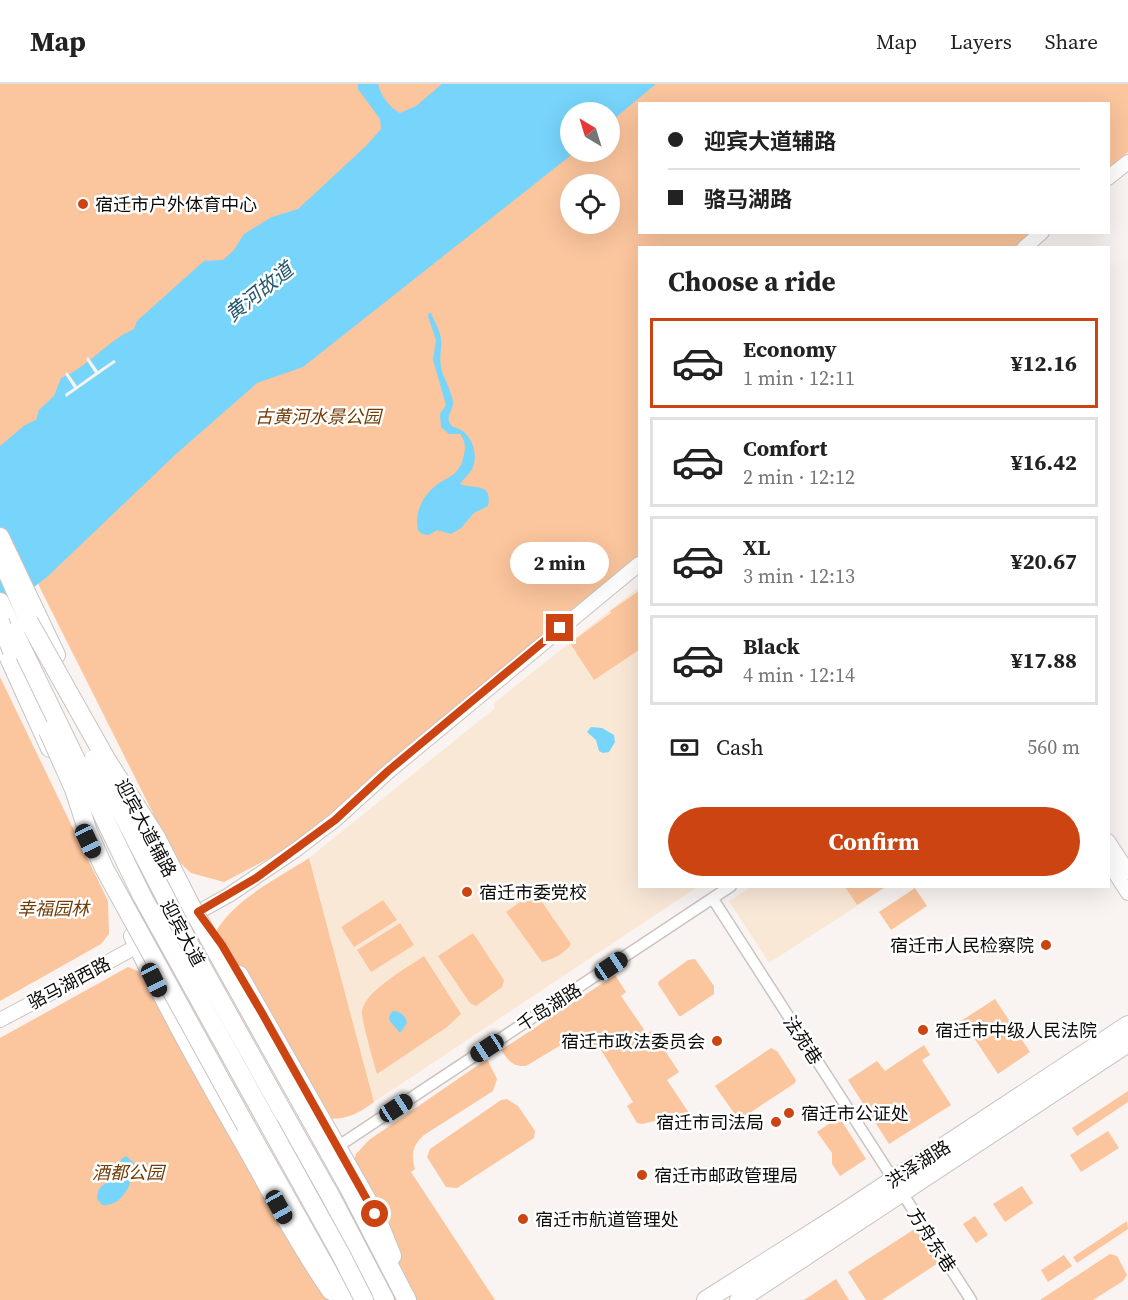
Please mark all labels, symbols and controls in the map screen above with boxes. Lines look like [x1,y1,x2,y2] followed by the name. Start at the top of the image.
[30,22,86,60] text: Map
[876,27,917,56] text: Map
[950,27,1012,56] text: Layers
[1045,27,1098,56] text: Share
[560,102,620,162] north arrow
[560,102,620,234] map controls
[704,126,836,156] text: 迎宾大道辅路
[560,174,620,234] button: locate
[704,184,792,214] text: 骆马湖路
[95,192,257,217] place label: 宿迁市户外体育中心
[76,197,90,211] marker: 宿迁市户外体育中心
[219,254,301,328] water label: 黄河故道
[668,263,836,300] text: Choose a ride
[743,334,837,364] text: Economy
[671,336,725,390] icon: car
[1011,348,1077,378] text: ¥12.16
[743,364,855,392] text: 1 min · 12:11
[255,404,384,429] park label: 古黄河水景公园
[743,433,827,463] text: Comfort
[671,435,725,489] icon: car
[1011,447,1077,477] text: ¥16.42
[743,463,855,491] text: 2 min · 12:12
[743,532,770,562] text: XL
[671,534,725,588] icon: car
[510,541,610,583] callout: 2 min
[1011,546,1077,576] text: ¥20.67
[534,549,585,577] text: 2 min
[743,562,855,590] text: 3 min · 12:13
[546,614,573,641] route end
[743,631,800,661] text: Black
[671,633,725,687] icon: car
[1011,645,1077,675] text: ¥17.88
[743,661,855,689] text: 4 min · 12:14
[668,731,701,764] icon: cash
[716,732,764,762] text: Cash
[1027,733,1080,761] text: 560 m
[110,774,182,882] street label: 迎宾大道辅路
[668,807,1080,876] button: Confirm
[72,821,104,861] car
[479,880,587,905] place label: 宿迁市委党校
[460,885,474,899] marker: 宿迁市委党校
[155,895,211,971] street label: 迎宾大道
[17,896,91,921] park label: 幸福园林
[890,933,1034,958] place label: 宿迁市人民检察院
[1039,938,1053,952] marker: 宿迁市人民检察院
[591,948,631,984] car
[23,951,115,1015] street label: 骆马湖西路
[138,960,170,1000] car
[512,977,586,1037] street label: 千岛湖路
[778,1011,828,1069] street label: 法苑巷
[935,1018,1097,1043] place label: 宿迁市中级人民法院
[916,1023,930,1037] marker: 宿迁市中级人民法院
[561,1029,705,1054] place label: 宿迁市政法委员会
[467,1031,507,1065] car
[710,1034,724,1048] marker: 宿迁市政法委员会
[376,1091,416,1125] car
[801,1101,909,1126] place label: 宿迁市公证处
[782,1106,796,1120] marker: 宿迁市公证处
[656,1110,764,1135] place label: 宿迁市司法局
[769,1115,783,1129] marker: 宿迁市司法局
[881,1134,955,1194] street label: 洪泽湖路
[92,1160,167,1185] park label: 酒都公园
[654,1163,798,1188] place label: 宿迁市邮政管理局
[635,1168,649,1182] marker: 宿迁市邮政管理局
[262,1187,296,1227] car
[361,1200,388,1227] route start
[902,1203,962,1277] street label: 方舟东巷
[535,1207,679,1232] place label: 宿迁市航道管理处
[516,1212,530,1226] marker: 宿迁市航道管理处

